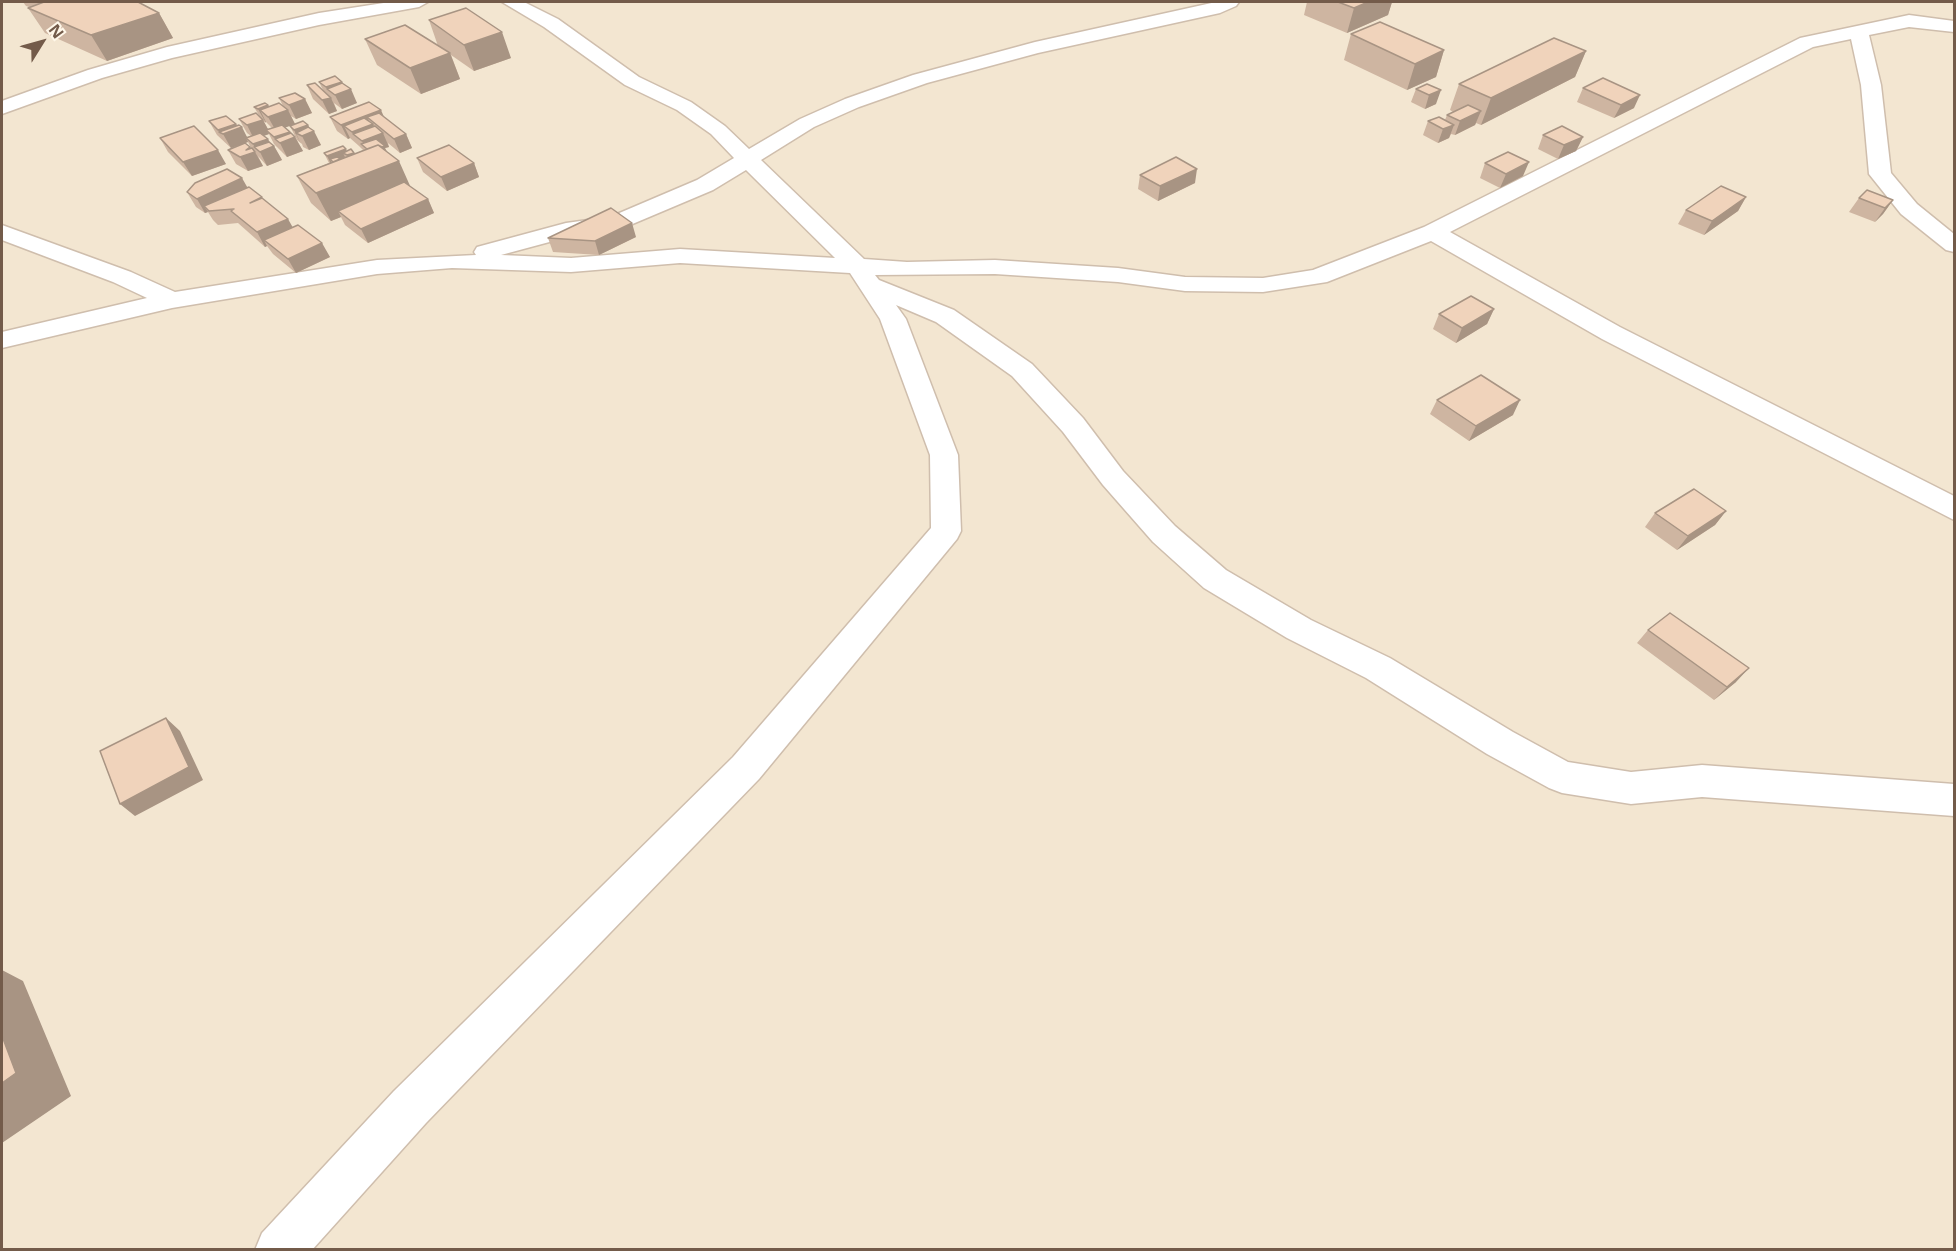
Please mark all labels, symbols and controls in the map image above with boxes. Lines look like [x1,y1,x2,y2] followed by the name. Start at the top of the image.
[12,12,72,72] north arrow
[44,19,69,43] text: N

